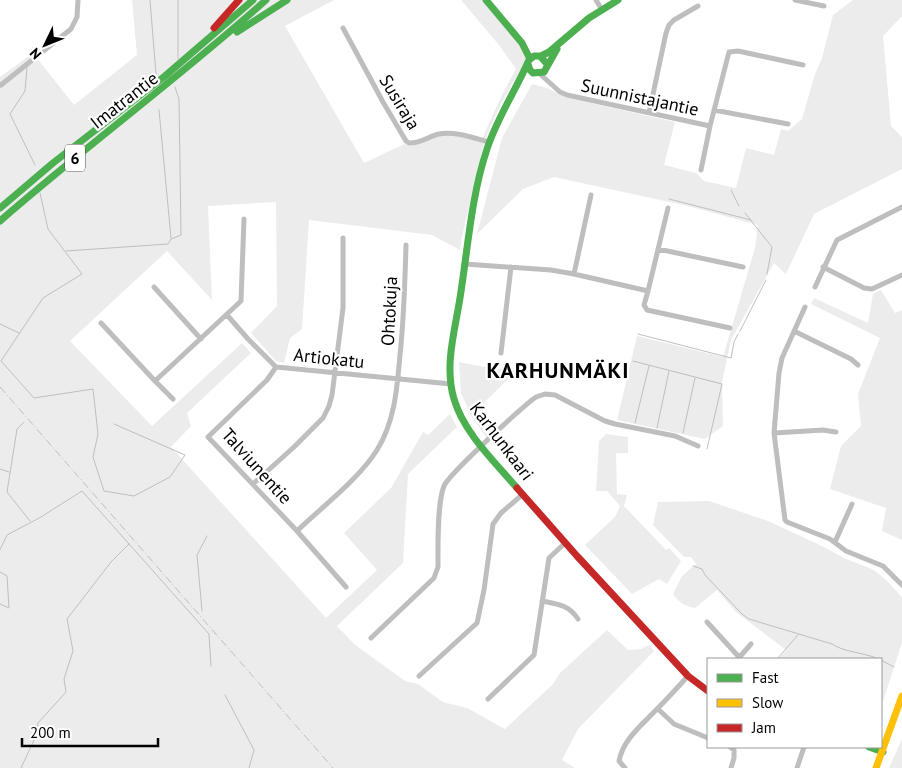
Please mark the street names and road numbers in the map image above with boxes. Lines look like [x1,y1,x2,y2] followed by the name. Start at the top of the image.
[85,66,163,134] street label: Imatrantie
[375,70,425,134] street label: Susiraja
[579,73,701,121] street label: Suunnistajantie
[65,144,85,172] road number: 6
[376,276,402,346] street label: Ohtokuja
[292,343,366,373] street label: Artiokatu
[465,397,539,485] street label: Karhunkaari
[217,423,297,509] street label: Talviunentie

